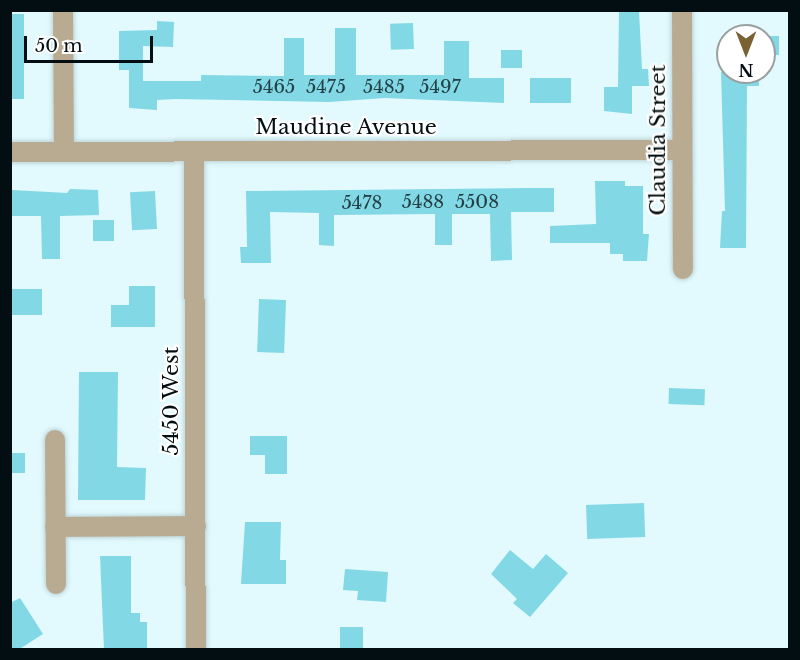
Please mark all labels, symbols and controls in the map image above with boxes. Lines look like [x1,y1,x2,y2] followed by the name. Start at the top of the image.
[27,24,156,62] scale bar
[716,24,776,84] north arrow
[35,35,83,57] text: 50 m
[738,60,754,80] text: N
[645,64,671,216] street label: Claudia Street
[253,76,295,98] house number: 5465
[306,76,346,98] house number: 5475
[363,76,405,98] house number: 5485
[419,76,461,98] house number: 5497
[255,114,437,140] street label: Maudine Avenue
[402,191,444,213] house number: 5488
[455,191,499,213] house number: 5508
[342,192,382,214] house number: 5478
[158,346,184,456] street label: 5450 West

